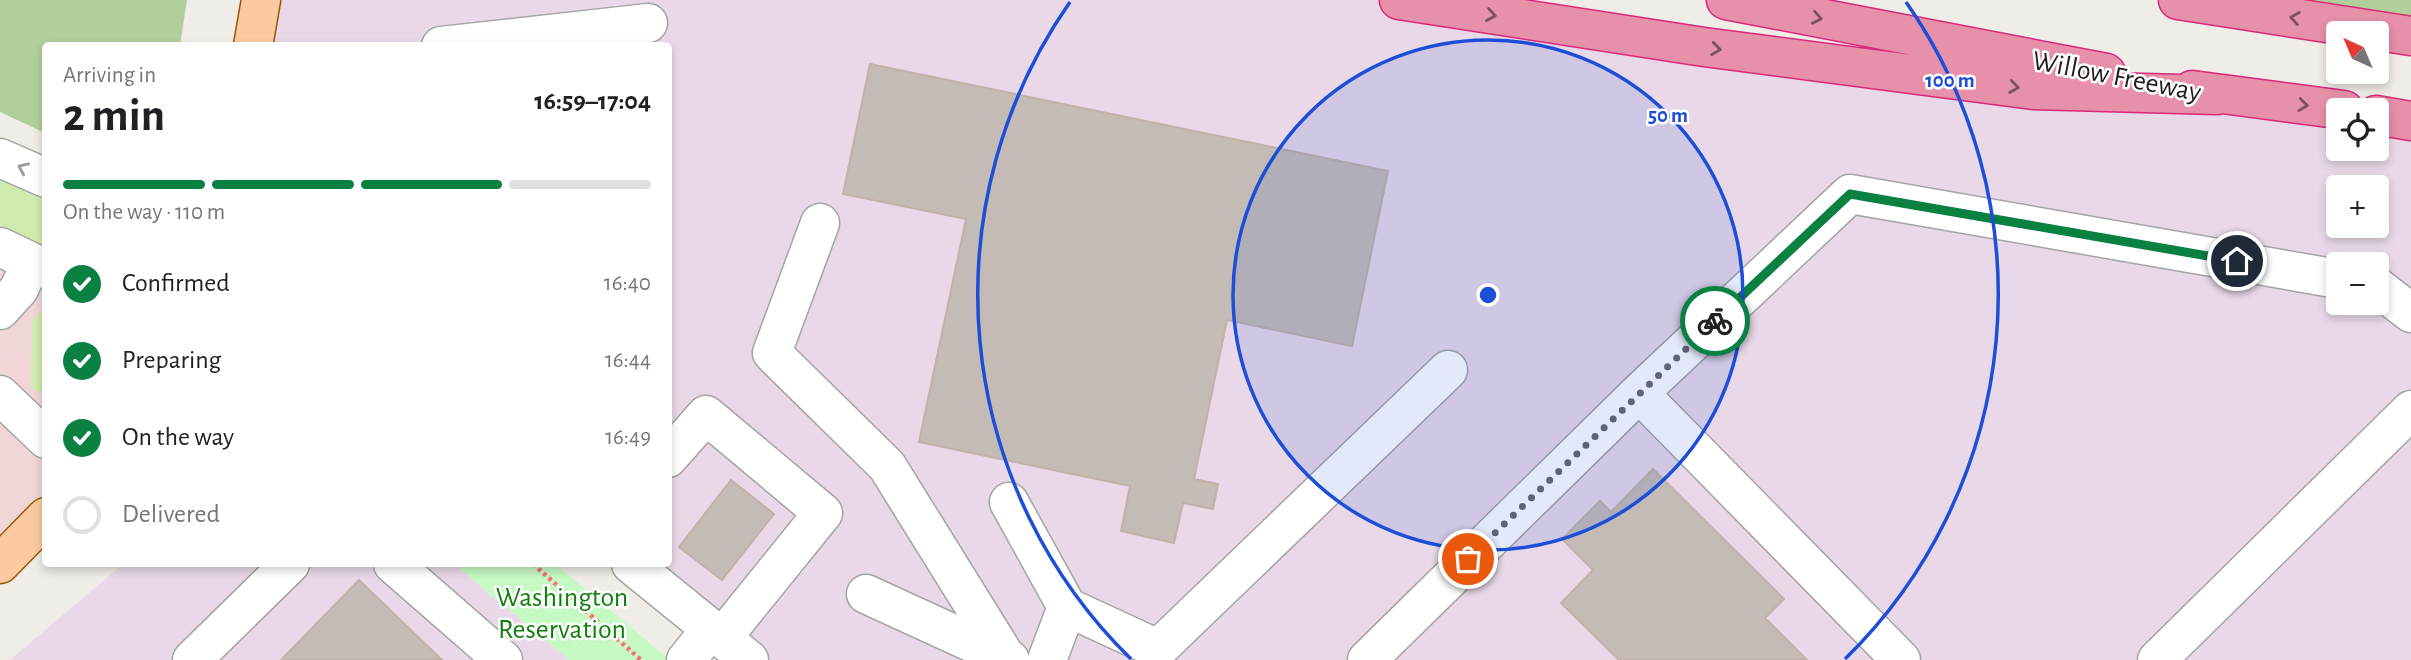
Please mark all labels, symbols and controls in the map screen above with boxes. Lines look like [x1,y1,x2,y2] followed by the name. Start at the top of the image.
[1485,7,1497,22] one-way arrow
[1811,9,1823,24] one-way arrow
[2289,11,2301,26] one-way arrow
[2326,21,2389,84] north arrow
[2326,21,2389,315] map controls
[1710,41,1722,56] one-way arrow
[2030,47,2203,107] street label: Willow Freeway
[63,64,156,87] text: Arriving in
[1925,70,1975,91] text: 100 m
[2009,79,2020,94] one-way arrow
[534,88,651,114] text: 16:59–17:04
[63,93,165,139] text: 2 min
[2297,98,2309,113] one-way arrow
[2326,98,2389,161] button: locate
[1648,105,1688,126] text: 50 m
[18,162,30,176] one-way arrow
[2326,175,2389,238] button: +
[63,201,225,224] text: On the way · 110 m
[2207,231,2267,291] pin
[2218,242,2256,280] icon: home
[2326,252,2389,315] button: −
[63,265,101,303] icon: check
[122,270,230,296] text: Confirmed
[604,272,651,295] text: 16:40
[1476,283,1500,307] centre of rings
[1680,286,1750,356] courier
[1696,302,1734,340] icon: bike
[63,342,101,380] icon: check
[122,347,221,373] text: Preparing
[605,349,651,372] text: 16:44
[63,419,101,457] icon: check
[122,424,234,450] text: On the way
[605,426,651,449] text: 16:49
[122,501,220,527] text: Delivered
[1438,529,1498,589] pin
[1449,540,1487,578] icon: bag
[496,584,628,644] park label: Washington Reservation

